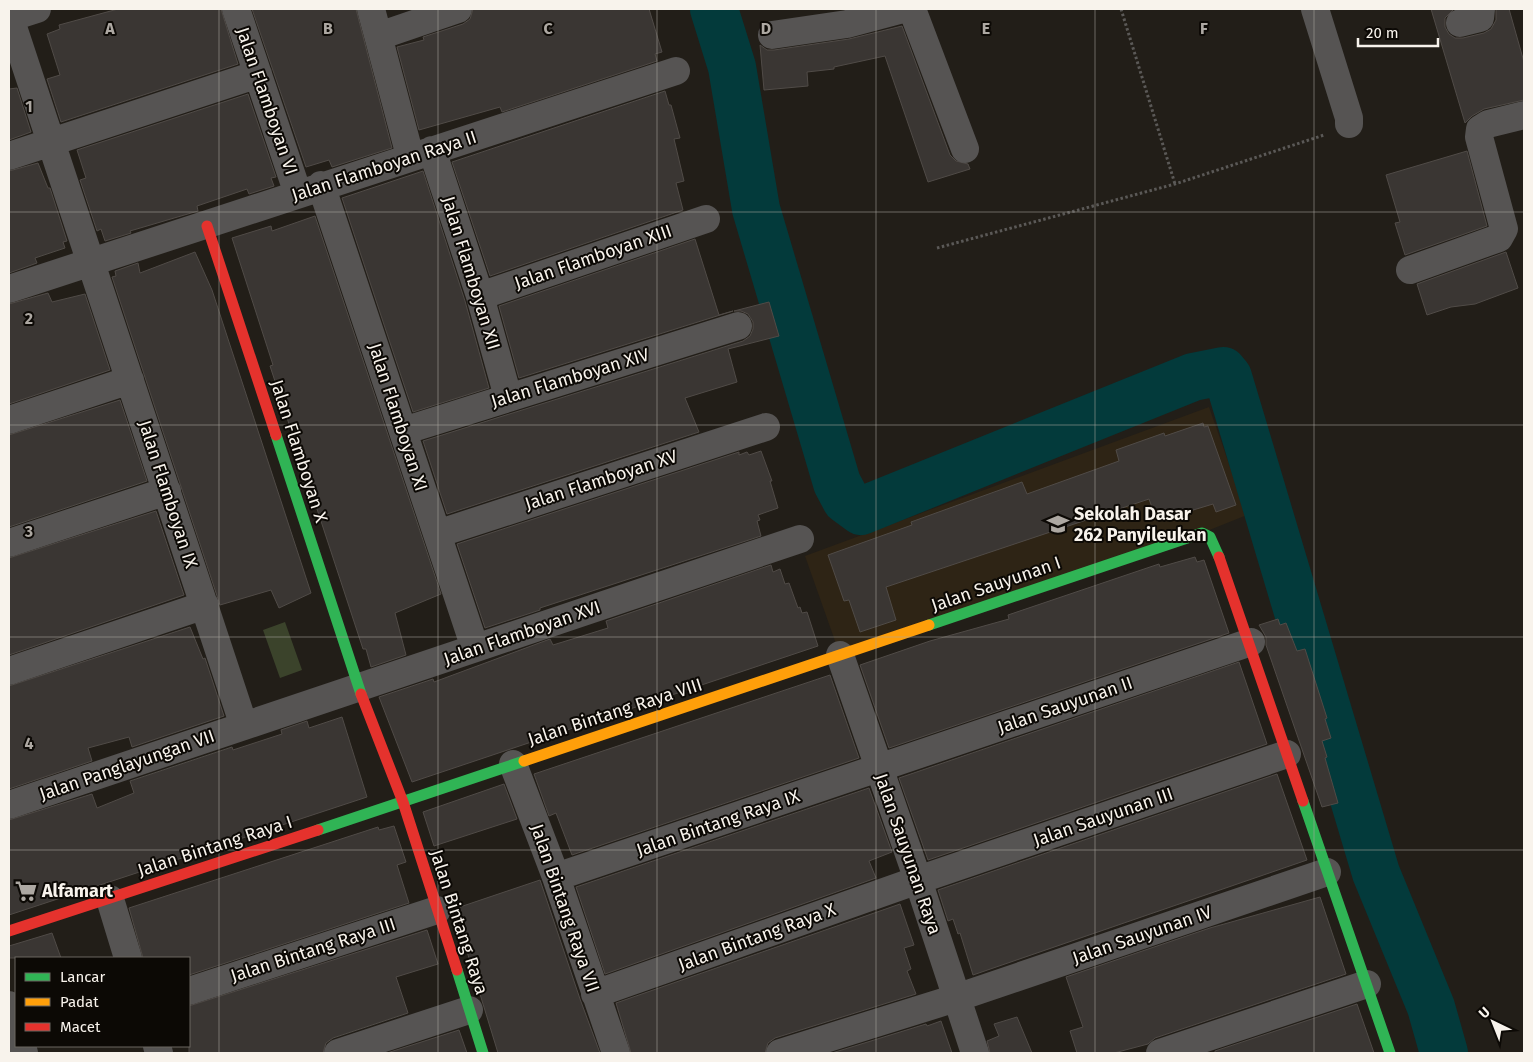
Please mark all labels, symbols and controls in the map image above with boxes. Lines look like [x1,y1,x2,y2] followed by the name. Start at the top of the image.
[1358,15,1438,47] scale bar
[104,19,115,38] text: A
[323,19,333,38] text: B
[543,19,553,38] text: C
[761,19,771,38] text: D
[982,19,990,38] text: E
[1200,19,1208,38] text: F
[231,24,303,178] street label: Jalan Flamboyan VI
[1366,24,1399,42] text: 20 m
[25,97,33,116] text: 1
[289,126,479,206] street label: Jalan Flamboyan Raya II
[437,193,505,353] street label: Jalan Flamboyan XII
[511,220,675,294] street label: Jalan Flamboyan XIII
[25,309,33,328] text: 2
[364,340,432,494] street label: Jalan Flamboyan XI
[488,343,652,413] street label: Jalan Flamboyan XIV
[266,377,333,526] street label: Jalan Flamboyan X
[134,417,202,571] street label: Jalan Flamboyan IX
[522,445,680,515] street label: Jalan Flamboyan XV
[1074,503,1207,546] place label: Sekolah Dasar 262 Panyileukan
[1045,511,1071,537] school or university icon: Sekolah Dasar 262 Panyileukan
[24,522,33,541] text: 3
[928,551,1064,617] street label: Jalan Sauyunan I
[441,596,603,670] street label: Jalan Flamboyan XVI
[995,672,1135,738] street label: Jalan Sauyunan II
[525,673,705,751] street label: Jalan Bintang Raya VIII
[36,725,218,805] street label: Jalan Panglayungan VII
[24,734,34,753] text: 4
[870,770,946,938] street label: Jalan Sauyunan Raya
[1030,783,1176,851] street label: Jalan Sauyunan III
[633,785,803,861] street label: Jalan Bintang Raya IX
[135,811,295,881] street label: Jalan Bintang Raya I
[526,821,604,995] street label: Jalan Bintang Raya VII
[425,847,493,997] street label: Jalan Bintang Raya
[13,878,39,904] supermarket icon: Alfamart
[41,880,114,902] place label: Alfamart
[675,898,839,976] street label: Jalan Bintang Raya X
[1069,901,1215,969] street label: Jalan Sauyunan IV
[228,913,398,987] street label: Jalan Bintang Raya III
[15,957,190,1047] legend
[60,968,105,986] text: Lancar
[60,993,99,1011] text: Padat
[1468,997,1518,1047] north arrow
[1475,1004,1494,1022] text: U
[60,1018,101,1036] text: Macet

